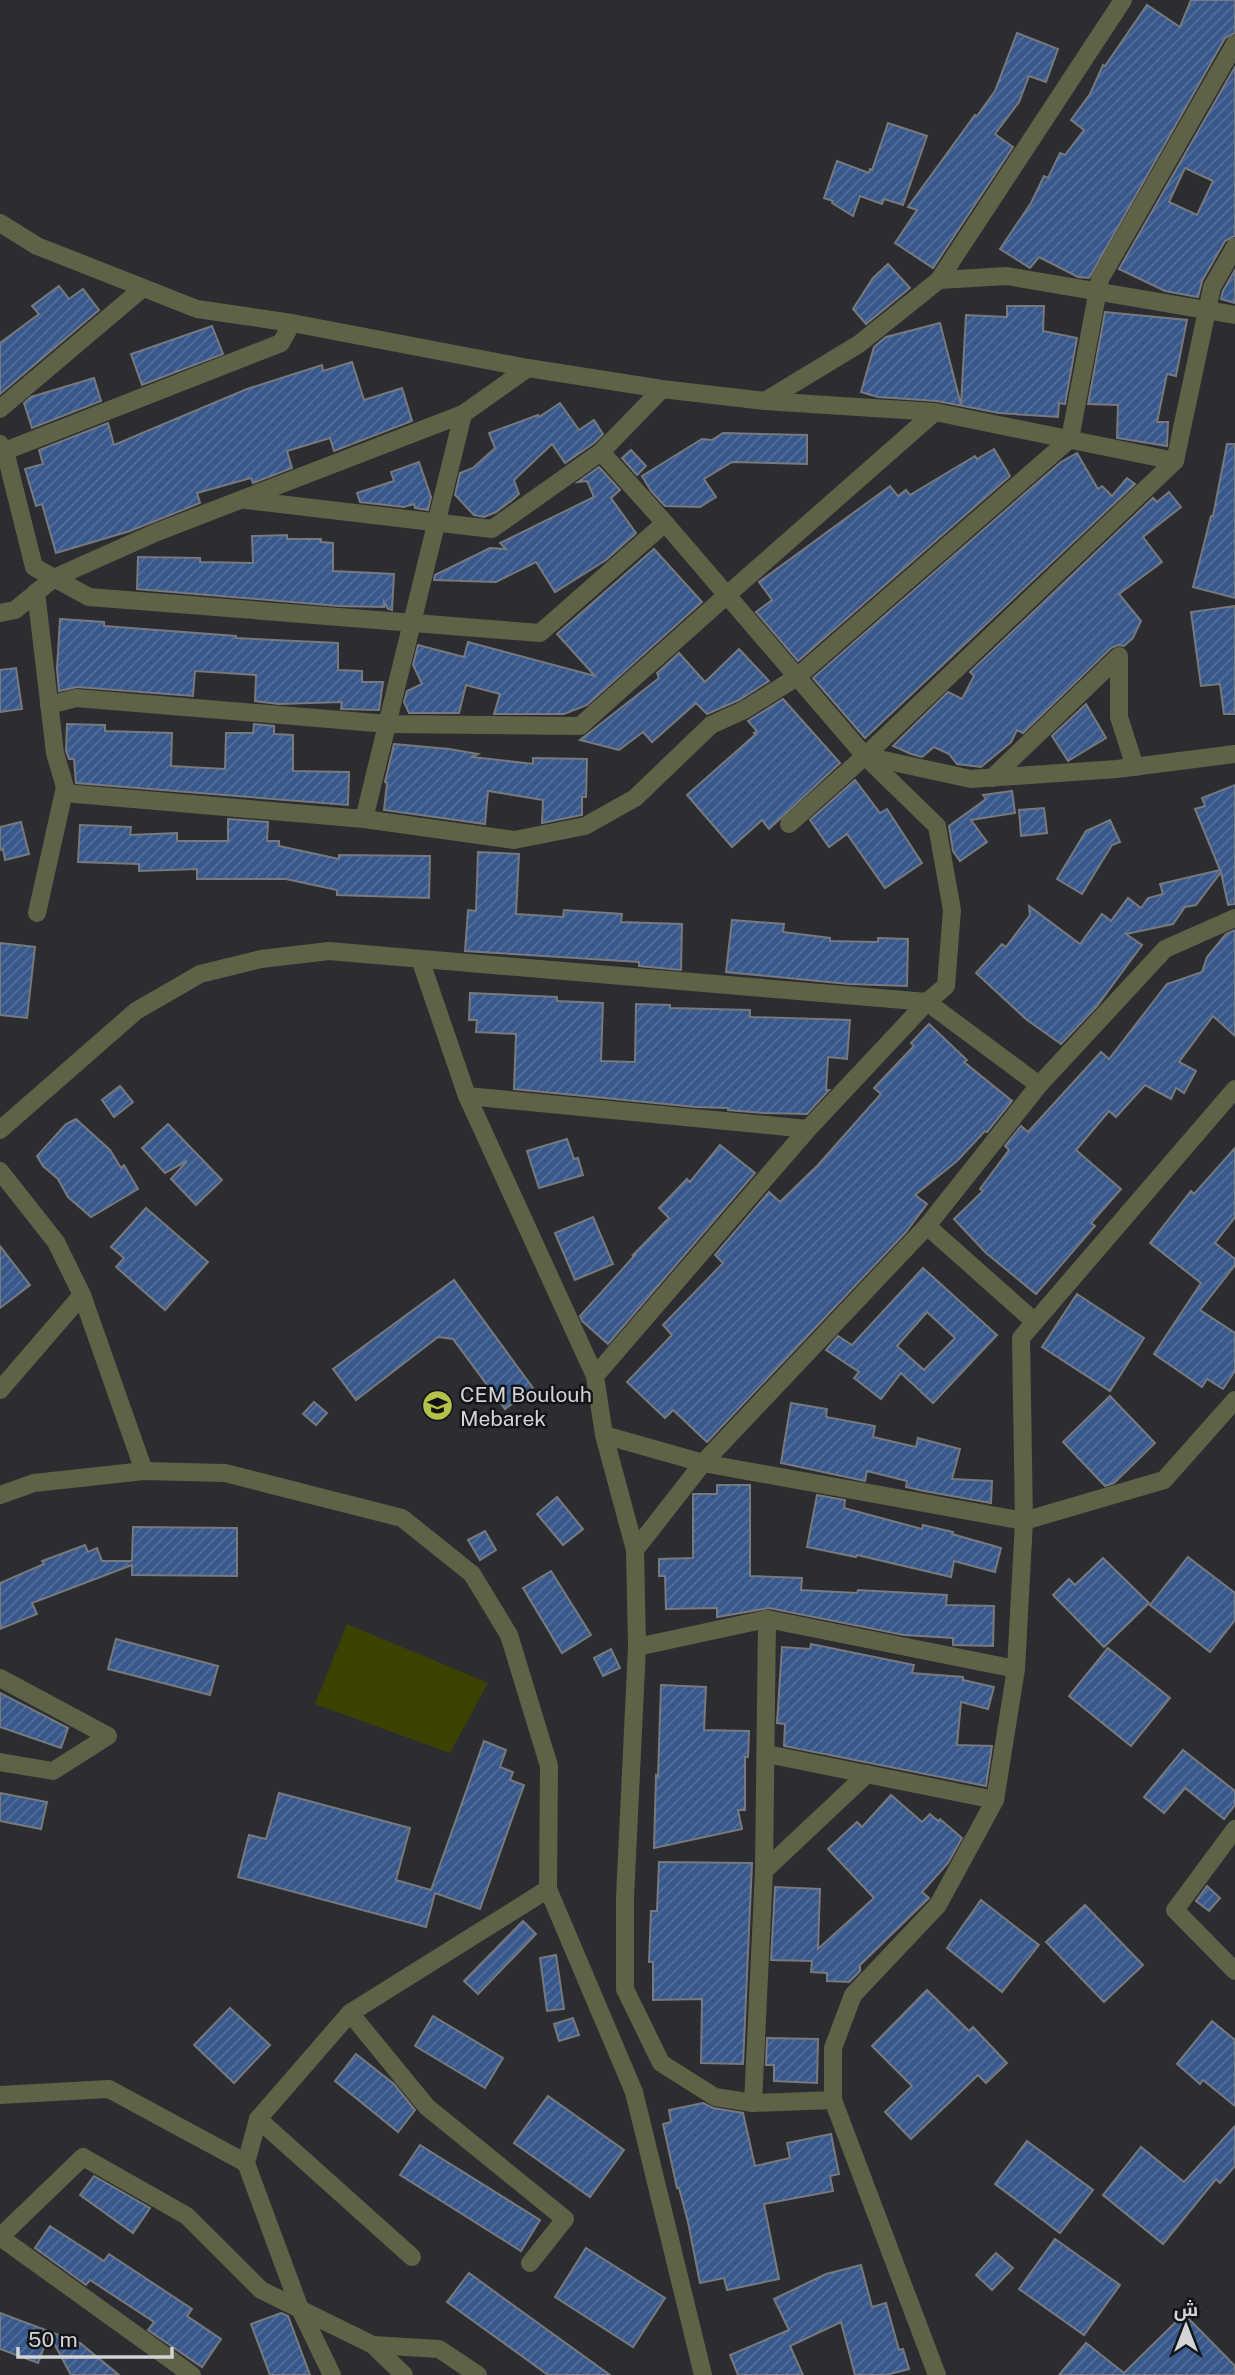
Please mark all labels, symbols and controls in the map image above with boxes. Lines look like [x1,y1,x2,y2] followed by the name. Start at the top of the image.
[460,1382,592,1431] place label: CEM Boulouh Mebarek
[420,1389,454,1423] school or university icon: CEM Boulouh Mebarek
[1151,2291,1221,2361] north arrow
[1174,2298,1198,2321] text: ش
[18,2316,172,2360] scale bar
[28,2327,78,2352] text: 50 m

